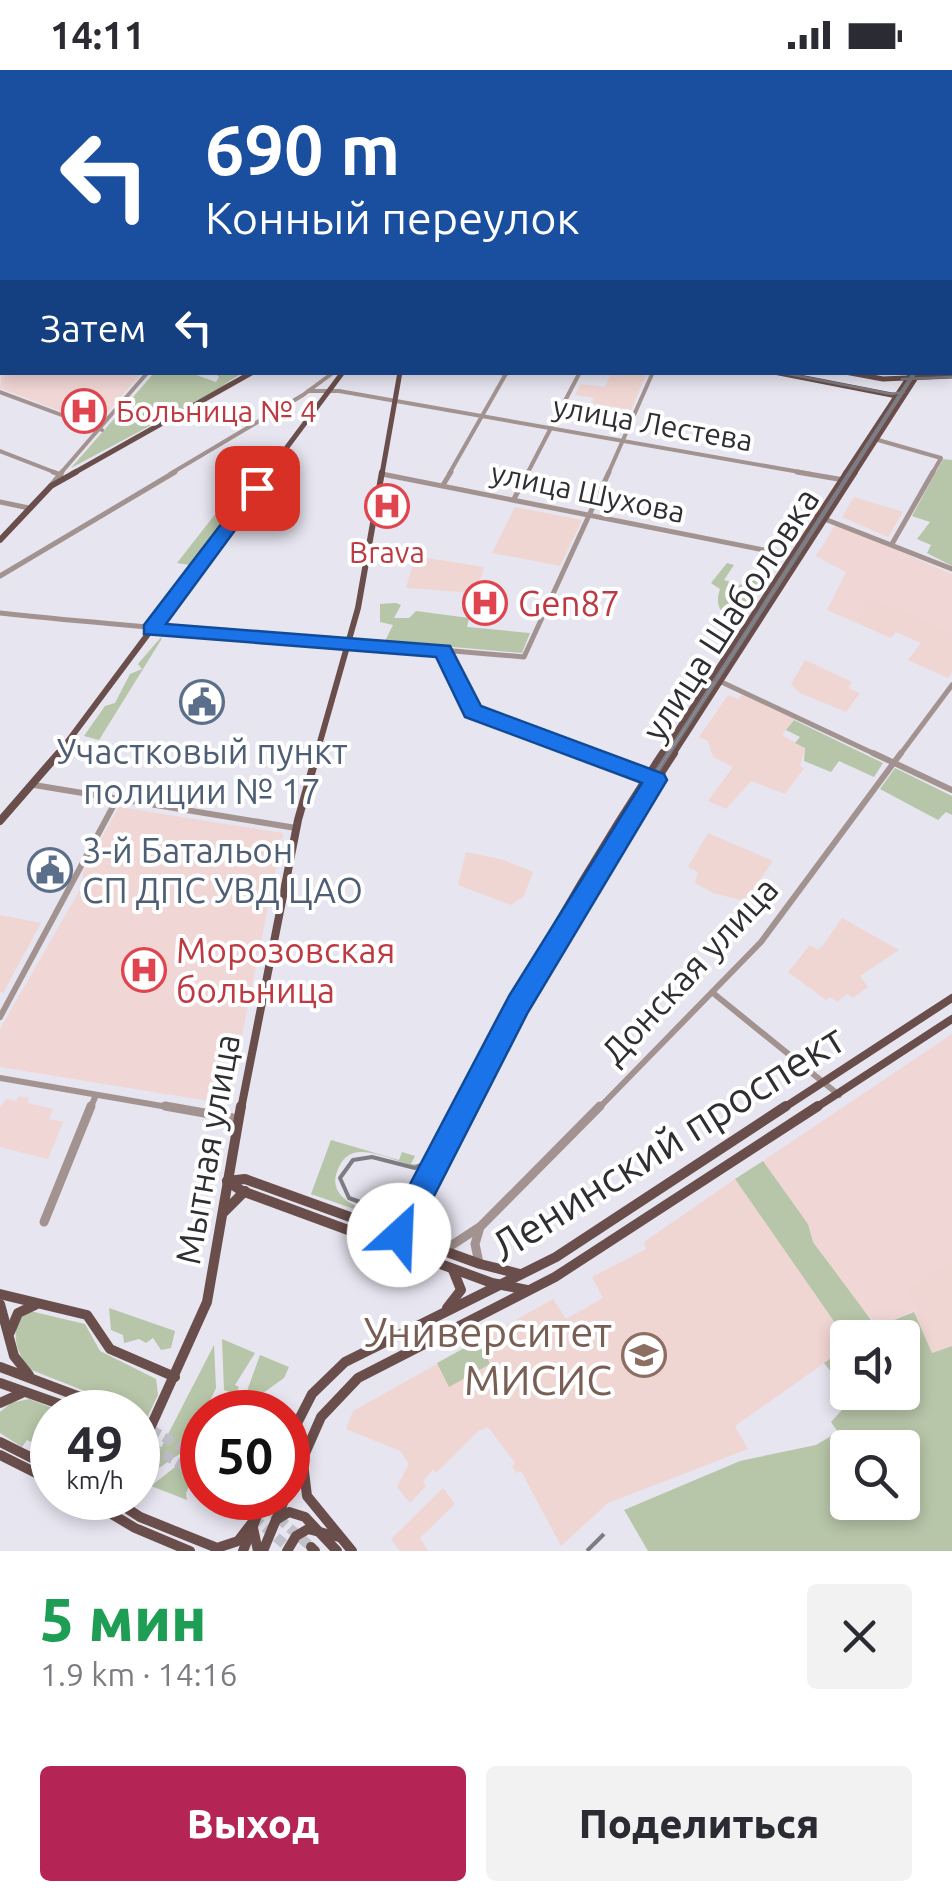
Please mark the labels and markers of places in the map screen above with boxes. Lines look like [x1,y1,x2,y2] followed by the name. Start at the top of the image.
[61,388,107,434] hospital icon: Больница № 4
[116,394,317,428] place label: Больница № 4
[215,446,300,531] pin
[364,483,410,529] hospital icon: Brava
[349,535,425,569] place label: Brava
[462,580,508,626] hospital icon: Gen87
[518,583,620,623] place label: Gen87
[179,679,225,725] public building icon: Участковый пункт полиции № 17
[56,731,348,811] place label: Участковый пункт полиции № 17
[82,830,363,910] place label: 3-й Батальон СП ДПС УВД ЦАО
[27,847,73,893] public building icon: 3-й Батальон СП ДПС УВД ЦАО
[176,930,395,1010] place label: Морозовская больница
[121,947,167,993] hospital icon: Морозовская больница
[364,1308,612,1403] place label: Университет МИСИС
[621,1332,667,1378] school or university icon: Университет МИСИС

